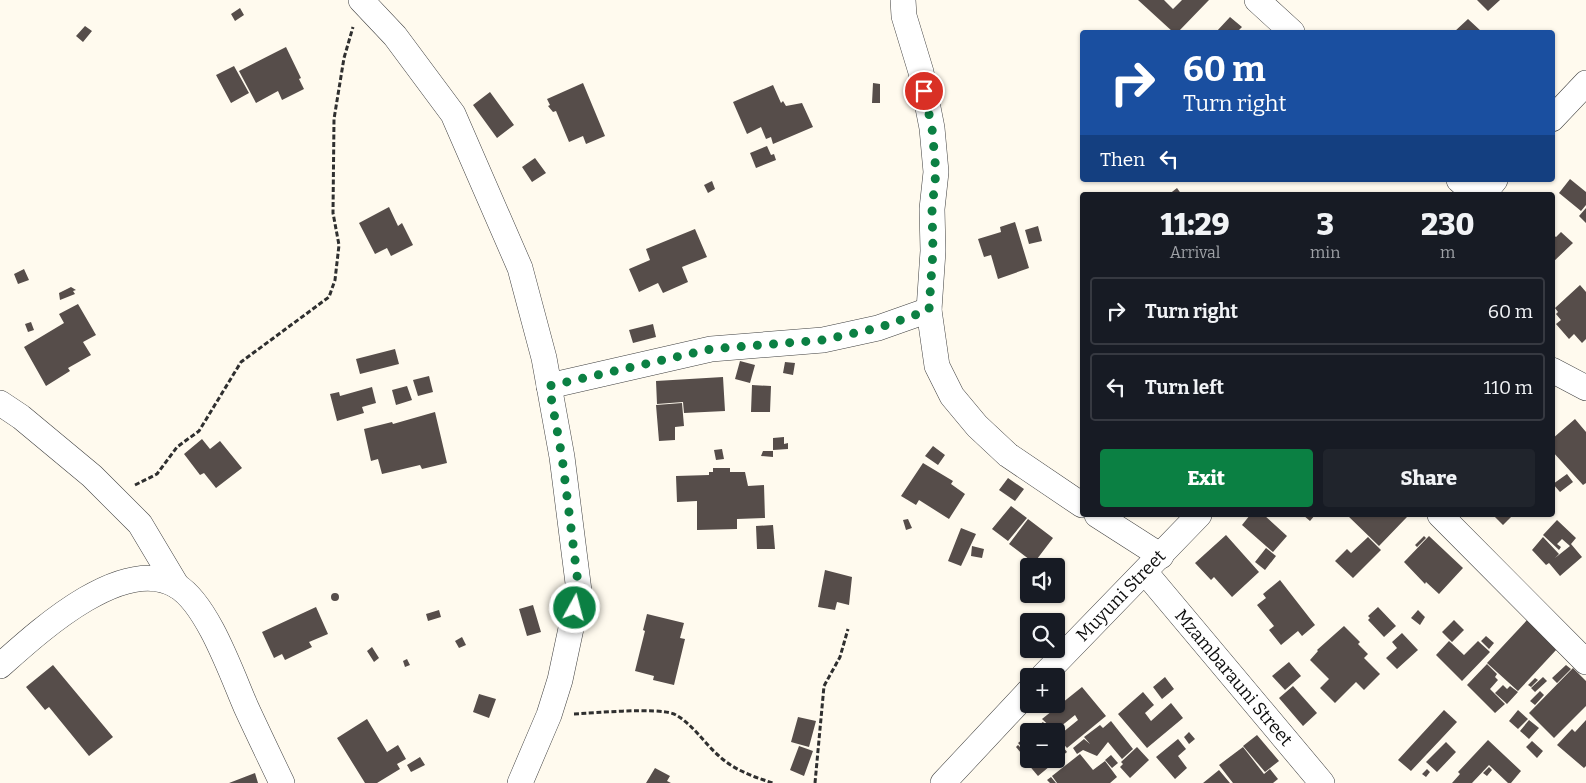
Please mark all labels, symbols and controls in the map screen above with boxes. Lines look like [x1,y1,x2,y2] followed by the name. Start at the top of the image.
[1183,48,1266,90] text: 60 m
[1100,50,1165,115] icon: right
[903,70,945,112] pin
[910,77,938,105] icon: arrive
[1183,90,1286,117] text: Turn right
[1155,145,1183,173] icon: left
[1100,148,1145,171] text: Then
[1161,207,1230,243] text: 11:29
[1317,207,1334,243] text: 3
[1421,207,1474,243] text: 230
[1170,243,1220,262] text: Arrival
[1310,243,1340,262] text: min
[1440,243,1455,262] text: m
[1102,297,1130,325] icon: right
[1145,300,1238,323] text: Turn right
[1488,300,1533,323] text: 60 m
[1102,373,1130,401] icon: left
[1145,376,1224,399] text: Turn left
[1483,376,1533,399] text: 110 m
[1100,449,1313,507] button: Exit
[1323,449,1535,507] button: Share
[1072,545,1171,646] street label: Muyuni Street
[1020,558,1065,768] map controls
[1020,558,1065,603] button: sound
[548,581,600,633] position arrow
[1170,605,1298,751] street label: Mzambarauni Street
[1020,613,1065,658] button: search
[1020,668,1065,713] button: +
[1020,723,1065,768] button: −

